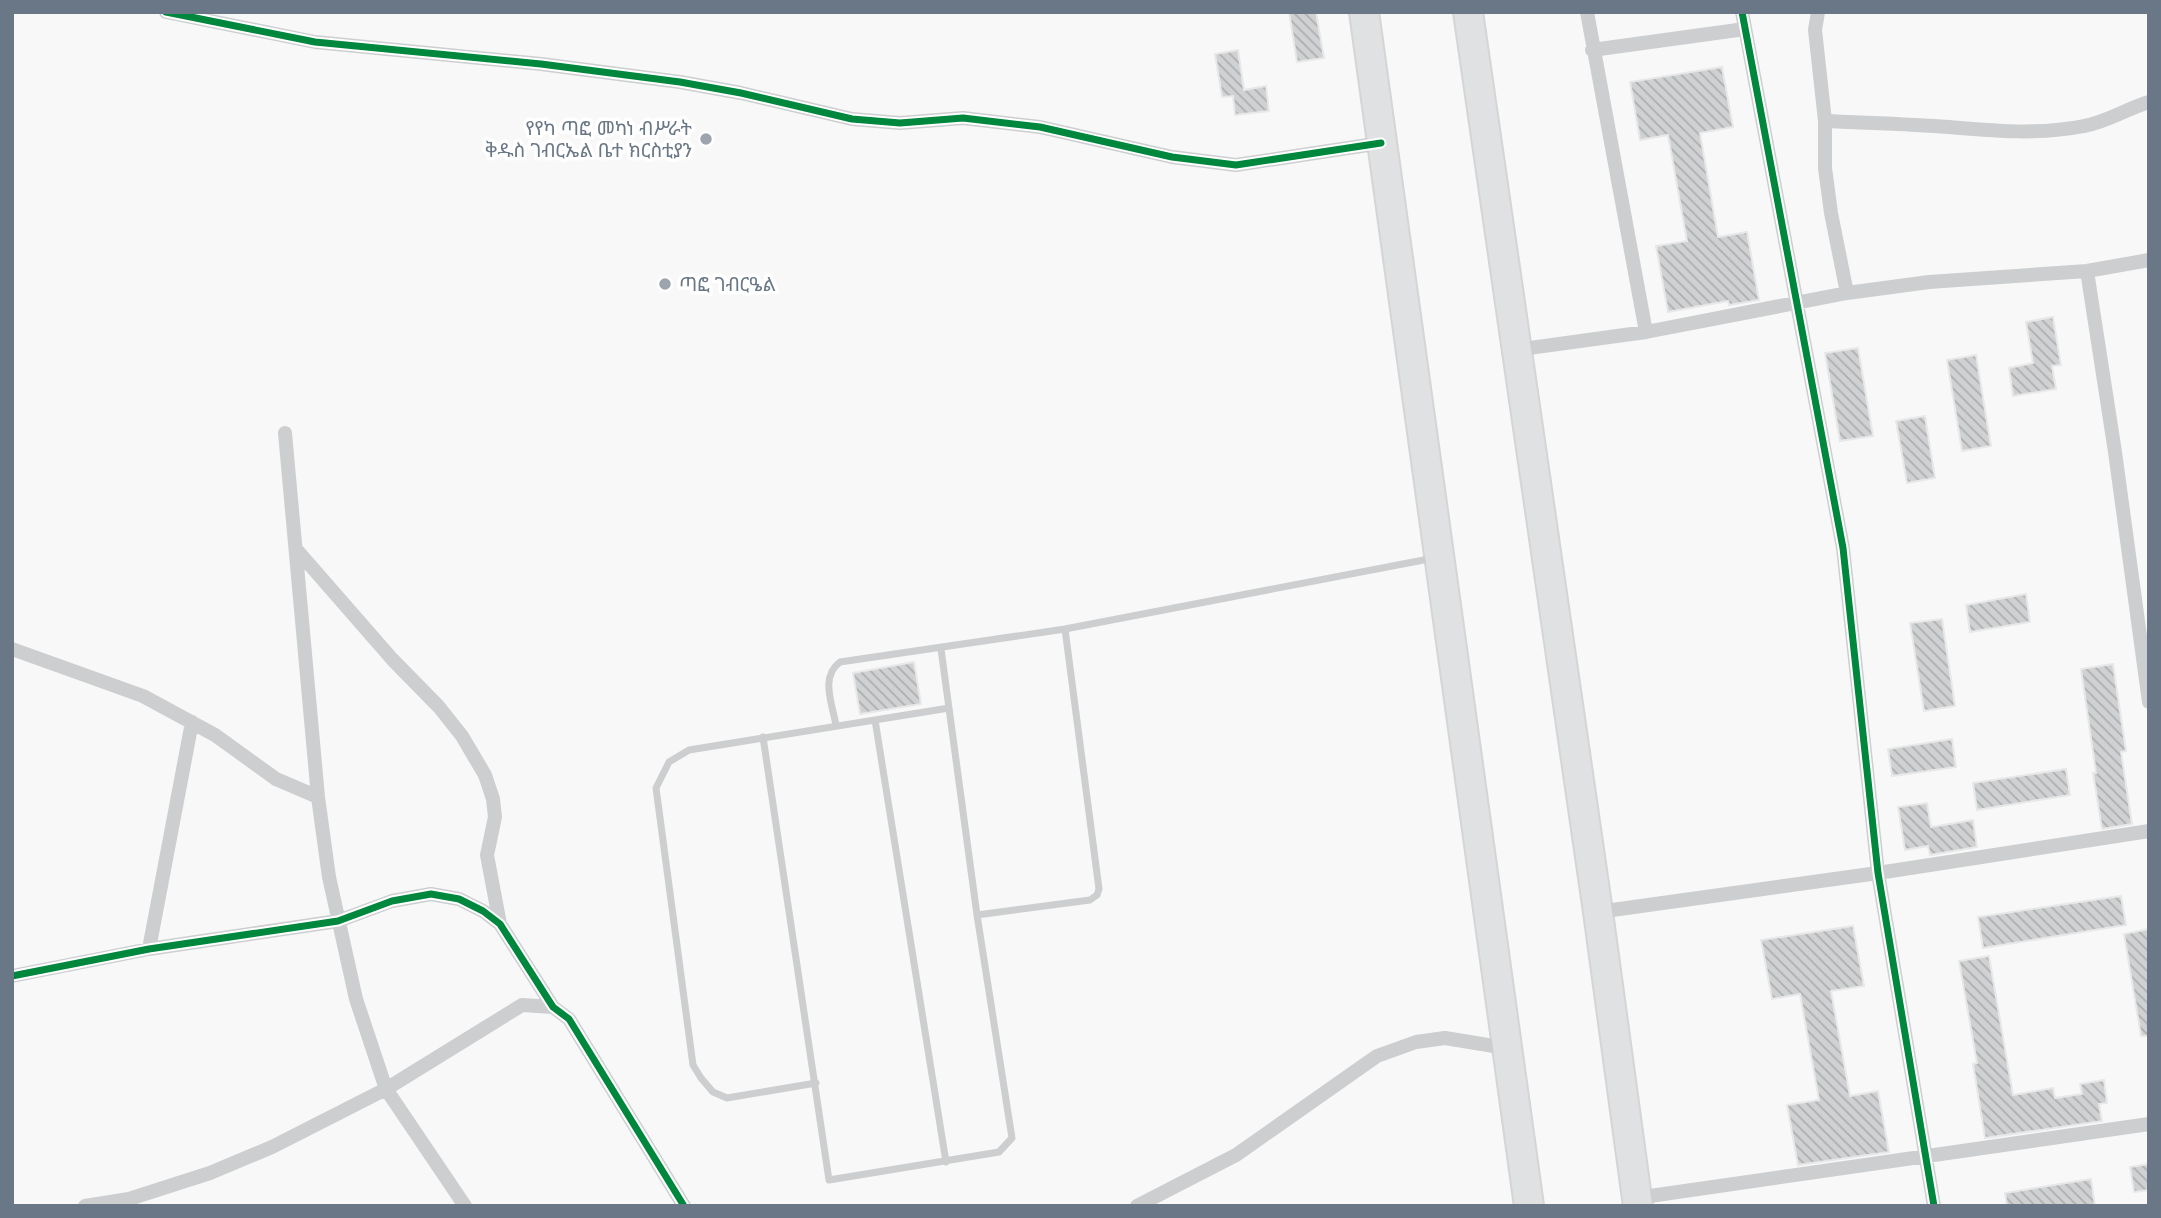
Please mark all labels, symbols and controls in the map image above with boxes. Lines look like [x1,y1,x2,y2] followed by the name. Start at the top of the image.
[485,118,693,161] place label: የየካ ጣፎ መካነ ብሥራት ቅዱስ ገብርኤል ቤተ ክርስቲያን
[698,131,714,147] marker: የየካ ጣፎ መካነ ብሥራት ቅዱስ ገብርኤል ቤተ ክርስቲያን
[679,274,776,295] place label: ጣፎ ገብርዔል
[657,276,673,292] marker: ጣፎ ገብርዔል

